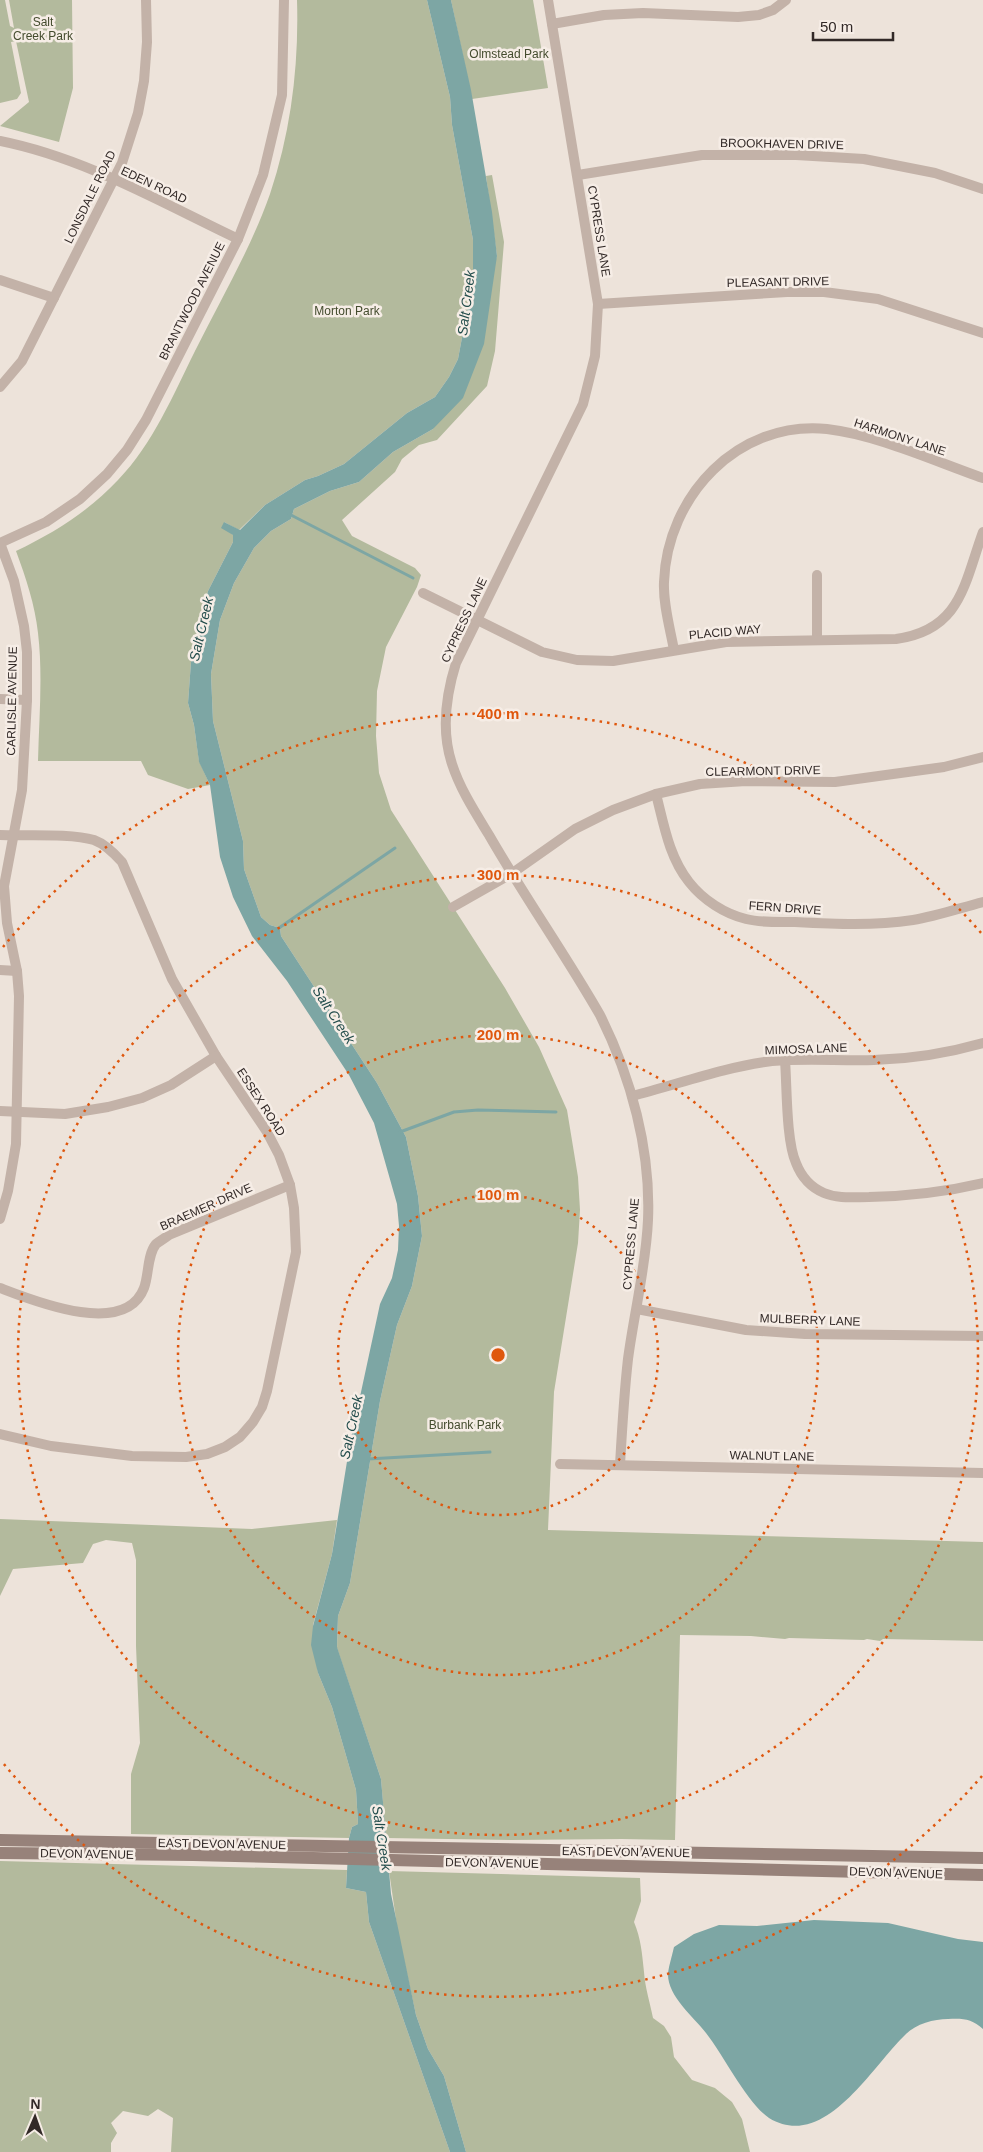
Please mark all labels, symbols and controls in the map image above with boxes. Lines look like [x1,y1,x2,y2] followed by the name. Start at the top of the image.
[813,10,893,42] scale bar
[13,15,74,43] park label: Salt Creek Park
[820,18,853,35] text: 50 m
[469,47,550,61] park label: Olmstead Park
[720,136,844,152] street label: BROOKHAVEN DRIVE
[61,148,119,246] street label: LONSDALE ROAD
[119,164,190,207] street label: EDEN ROAD
[585,184,613,278] street label: CYPRESS LANE
[156,240,228,362] street label: BRANTWOOD AVENUE
[454,269,478,336] water label: Salt Creek
[727,274,829,290] street label: PLEASANT DRIVE
[314,304,381,318] park label: Morton Park
[852,416,948,458] street label: HARMONY LANE
[438,575,490,665] street label: CYPRESS LANE
[186,594,216,663] water label: Salt Creek
[688,622,762,642] street label: PLACID WAY
[4,646,20,756] street label: CARLISLE AVENUE
[477,705,519,722] text: 400 m
[705,763,821,779] street label: CLEARMONT DRIVE
[477,866,519,883] text: 300 m
[748,898,822,918] street label: FERN DRIVE
[309,983,359,1048] water label: Salt Creek
[477,1026,519,1043] text: 200 m
[764,1041,848,1057] street label: MIMOSA LANE
[234,1065,288,1139] street label: ESSEX ROAD
[158,1180,254,1234] street label: BRAEMER DRIVE
[477,1186,519,1203] text: 100 m
[620,1198,642,1290] street label: CYPRESS LANE
[759,1311,861,1329] street label: MULBERRY LANE
[489,1346,507,1364] centre of rings
[336,1392,366,1461] water label: Salt Creek
[429,1418,502,1432] park label: Burbank Park
[730,1448,814,1464] street label: WALNUT LANE
[369,1804,395,1873] water label: Salt Creek
[158,1836,286,1852] street label: EAST DEVON AVENUE
[562,1844,690,1860] street label: EAST DEVON AVENUE
[40,1846,134,1862] street label: DEVON AVENUE
[445,1855,539,1871] street label: DEVON AVENUE
[849,1864,943,1882] street label: DEVON AVENUE
[10,2092,60,2142] north arrow
[30,2096,41,2112] text: N

